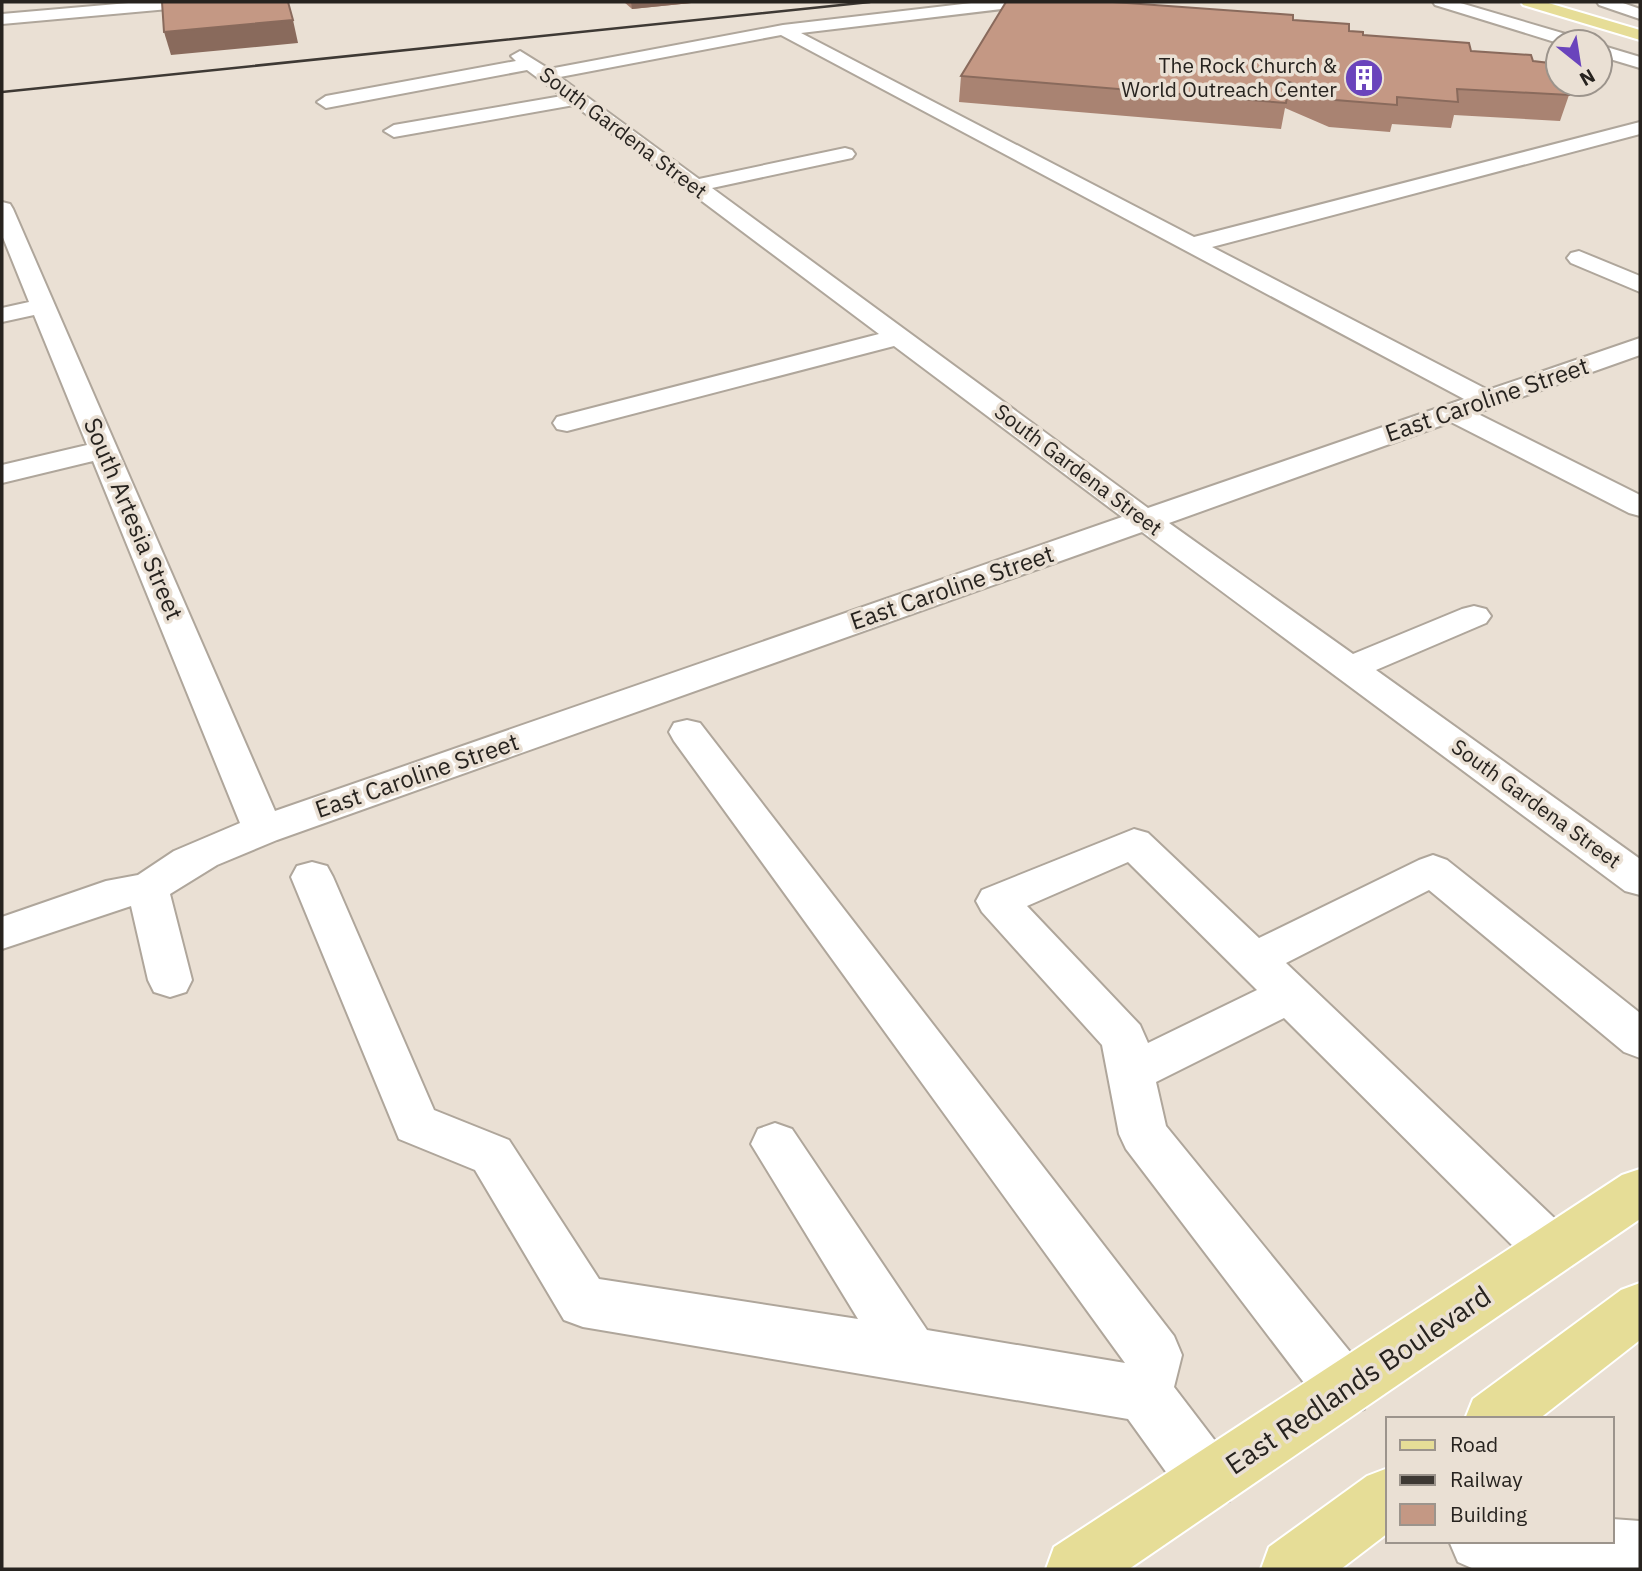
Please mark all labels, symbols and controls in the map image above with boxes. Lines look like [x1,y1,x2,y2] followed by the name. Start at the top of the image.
[1544,28,1614,98] north arrow
[1121,51,1337,103] place label: The Rock Church & World Outreach Center
[1343,57,1385,99] building icon: The Rock Church & World Outreach Center
[534,60,713,204] street label: South Gardena Street
[1576,64,1599,92] text: N
[1381,349,1593,449] street label: East Caroline Street
[989,397,1168,541] street label: South Gardena Street
[77,413,191,625] street label: South Artesia Street
[846,537,1058,637] street label: East Caroline Street
[311,725,523,825] street label: East Caroline Street
[1446,732,1627,874] street label: South Gardena Street
[1218,1277,1498,1482] street label: East Redlands Boulevard
[1386,1417,1614,1543] legend
[1450,1430,1498,1458] text: Road
[1450,1465,1523,1493] text: Railway
[1450,1500,1527,1528] text: Building

